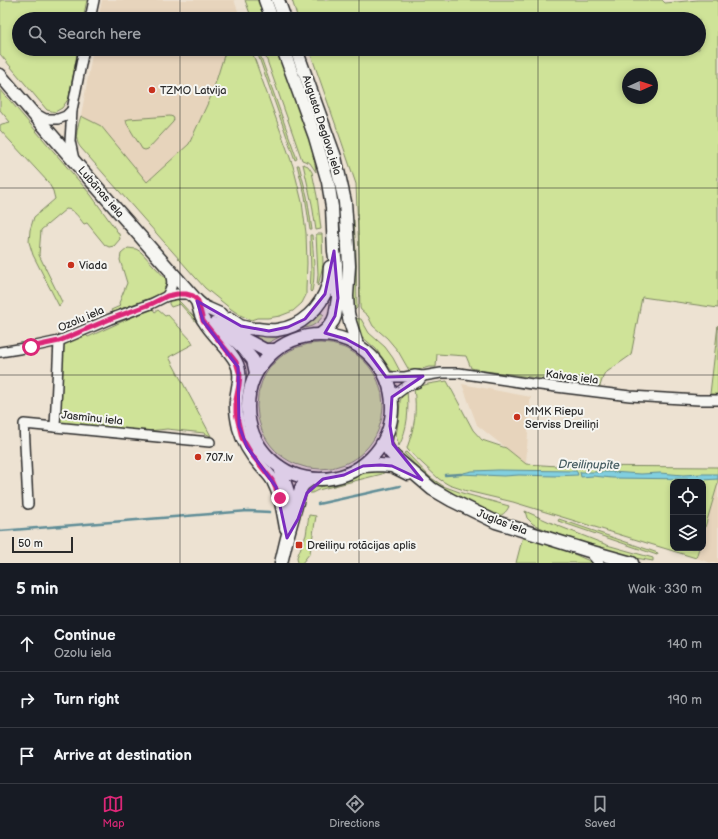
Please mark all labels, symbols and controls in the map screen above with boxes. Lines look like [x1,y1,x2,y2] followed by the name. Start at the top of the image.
[12,12,706,56] search box
[26,23,48,45] icon: search
[58,25,141,44] text: Search here
[622,68,658,104] north arrow
[300,73,344,177] street label: Augusta Deglava iela
[160,84,227,97] place label: TZMO Latvija
[147,85,157,95] marker: TZMO Latvija
[75,164,127,220] street label: Lubānas iela
[79,259,107,272] place label: Viada
[66,260,76,270] marker: Viada
[56,303,106,335] street label: Ozolu iela
[22,338,40,356] route start
[545,367,599,387] street label: Kaivas iela
[525,405,599,431] place label: MMK Riepu Serviss Dreiliņi
[61,408,123,428] street label: Jasmīnu iela
[512,412,522,422] marker: MMK Riepu Serviss Dreiliņi
[206,451,234,464] place label: 707.lv
[193,452,203,462] marker: 707.lv
[558,457,620,473] water label: Dreiliņupīte
[670,479,706,551] map controls
[670,479,706,515] button: locate
[271,489,289,507] route end
[475,506,529,538] street label: Juglas iela
[670,515,706,551] button: layers
[12,535,73,554] scale bar
[18,537,43,550] text: 50 m
[307,539,417,552] place label: Dreiliņu rotācijas aplis
[294,540,304,550] marker: Dreiliņu rotācijas aplis
[16,579,59,599] text: 5 min
[628,581,702,597] text: Walk · 330 m
[54,626,116,645] text: Continue
[16,633,38,655] icon: ahead
[667,636,702,652] text: 140 m
[54,645,112,661] text: Ozolu iela
[16,689,38,711] icon: right
[54,690,119,709] text: Turn right
[668,692,702,708] text: 190 m
[16,745,38,767] icon: arrive
[54,746,192,765] text: Arrive at destination
[102,793,125,830] tab: Map
[329,793,380,830] tab: Directions
[585,793,616,830] tab: Saved

